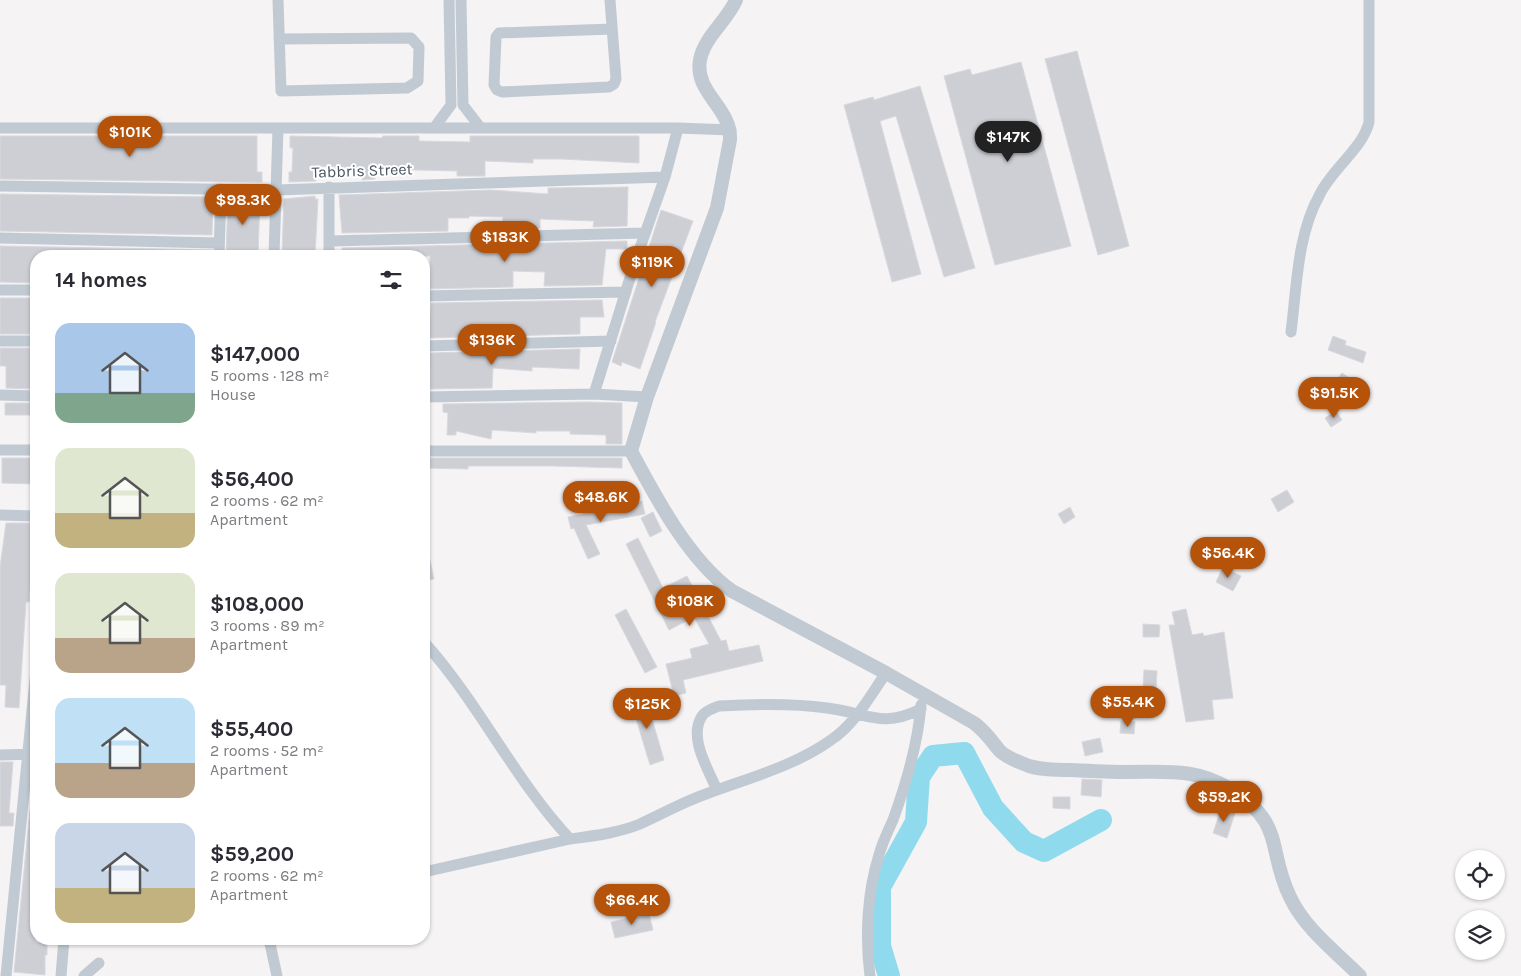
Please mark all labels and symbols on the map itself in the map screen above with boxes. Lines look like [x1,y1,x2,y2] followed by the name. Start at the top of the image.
[95,116,165,158] pin: $101K
[973,120,1043,163] pin: $147K
[311,159,413,182] street label: Tabbris Street
[202,184,284,226] pin: $98.3K
[470,220,540,263] pin: $183K
[617,246,687,288] pin: $119K
[457,324,527,366] pin: $136K
[1293,376,1375,419] pin: $91.5K
[560,480,642,523] pin: $48.6K
[1187,536,1269,579] pin: $56.4K
[655,584,725,627] pin: $108K
[1087,686,1169,728] pin: $55.4K
[612,688,682,730] pin: $125K
[1183,780,1265,823] pin: $59.2K
[591,884,673,926] pin: $66.4K

